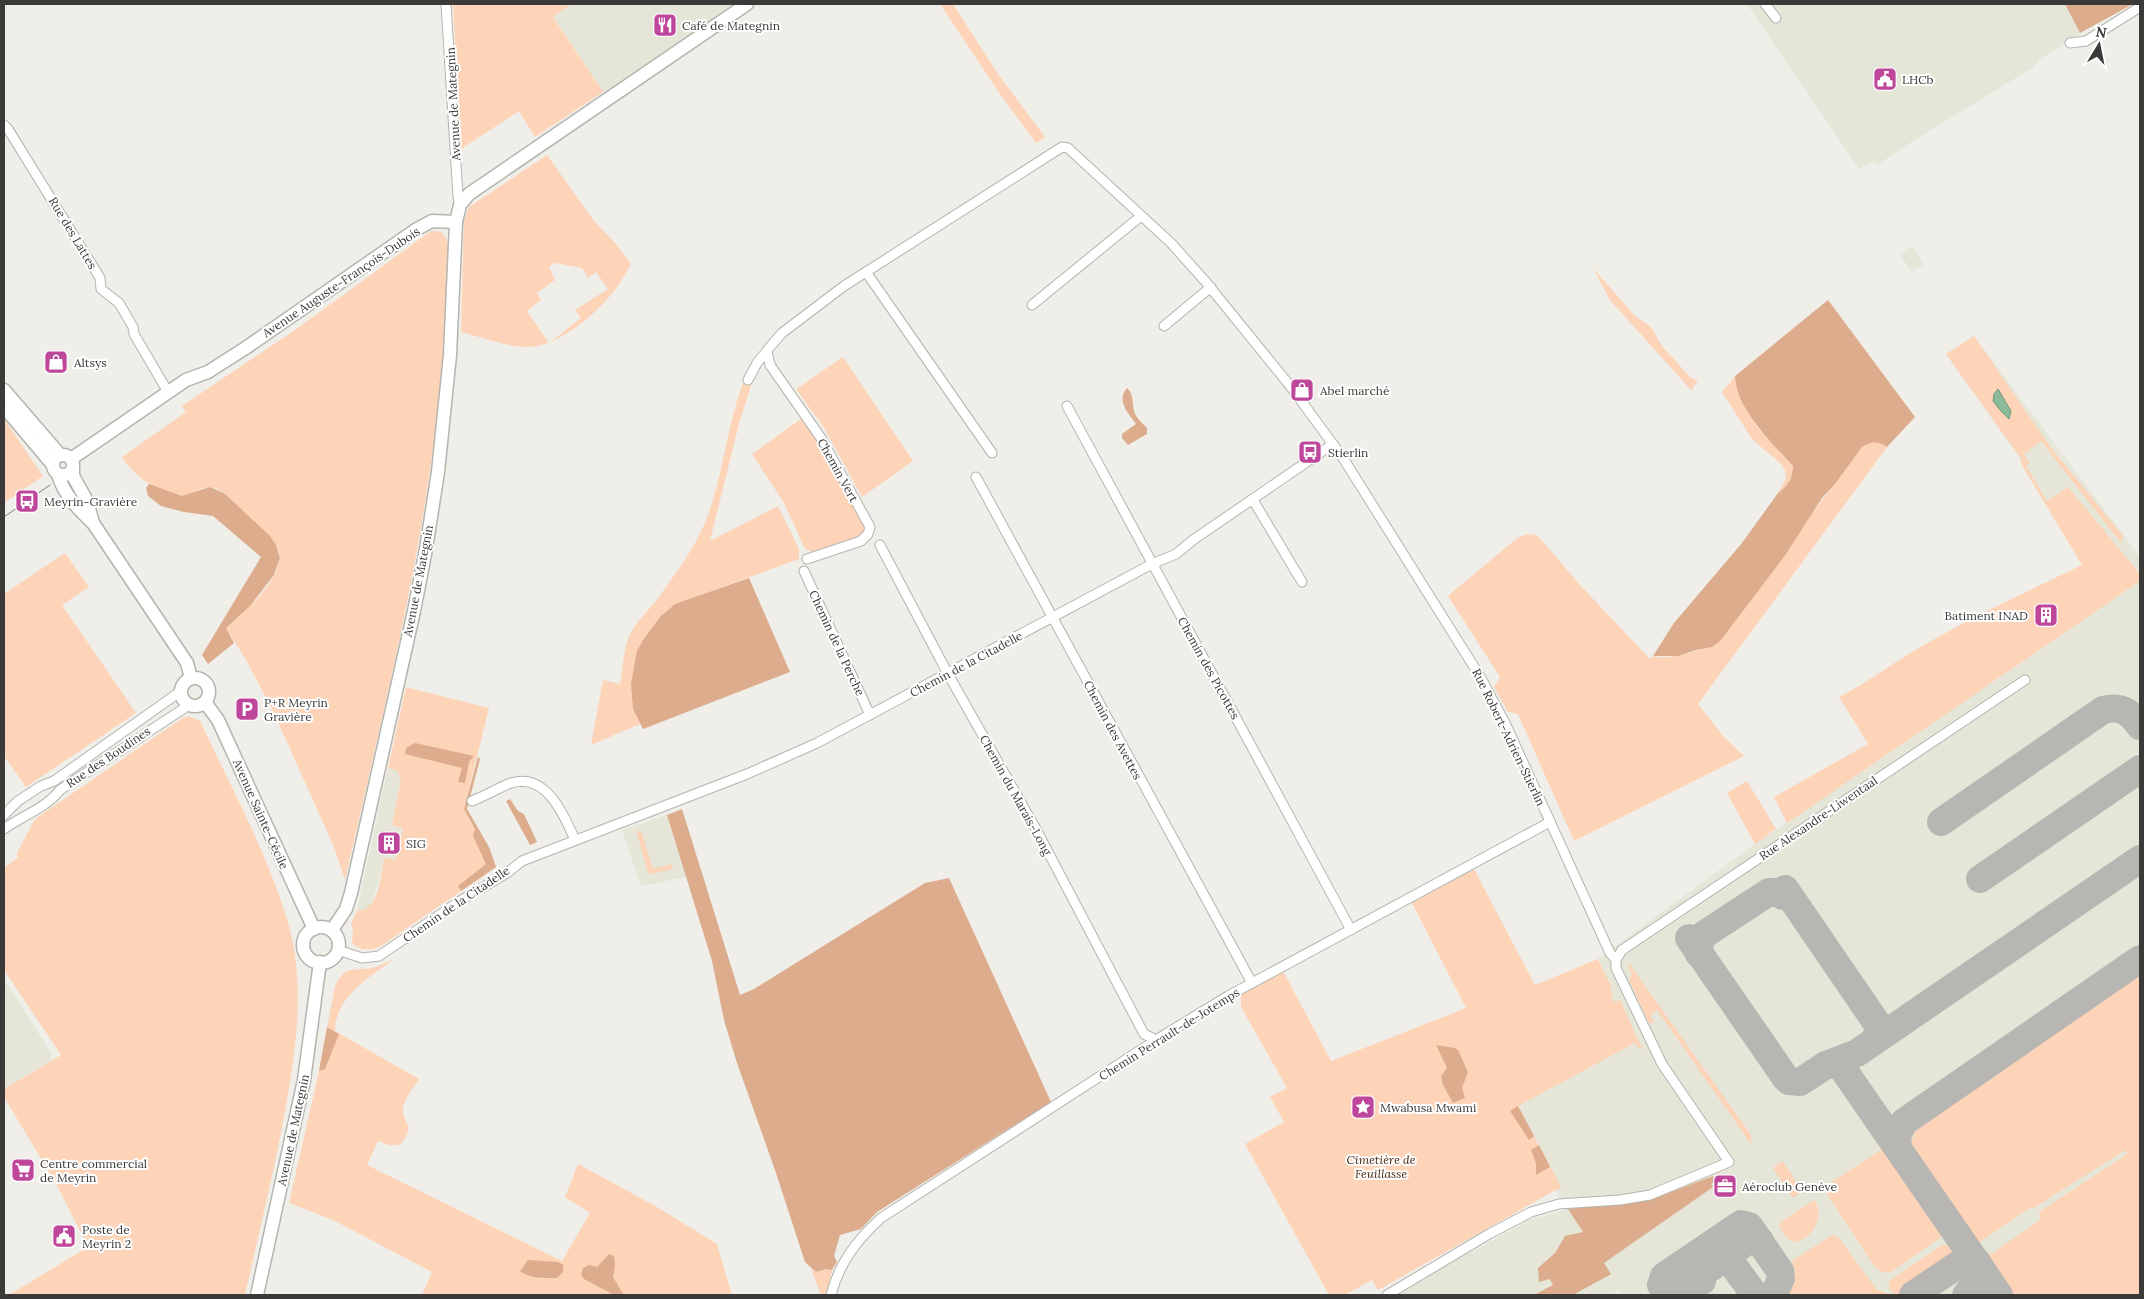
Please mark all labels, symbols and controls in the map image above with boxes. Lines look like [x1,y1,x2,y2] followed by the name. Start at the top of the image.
[652,12,678,38] restaurant icon: Café de Mategnin
[682,18,780,33] place label: Café de Mategnin
[2074,20,2124,70] north arrow
[2094,22,2108,42] text: N
[443,47,464,162] street label: Avenue de Mategnin
[1872,66,1898,92] public building icon: LHCb
[1902,72,1934,87] place label: LHCb
[46,194,101,272] street label: Rue des Lattes
[259,223,423,341] street label: Avenue Auguste-François-Dubois
[43,349,69,375] shop icon: Altsys
[73,355,107,370] place label: Altsys
[1289,377,1315,403] shop icon: Abel marché
[1319,383,1390,398] place label: Abel marché
[814,436,862,505] street label: Chemin Vert
[1297,439,1323,465] bus stop icon: Stierlin
[1328,445,1368,460] place label: Stierlin
[14,488,40,514] bus stop icon: Meyrin-Gravière
[44,494,138,509] place label: Meyrin-Gravière
[400,524,436,639] street label: Avenue de Mategnin
[806,588,868,699] street label: Chemin de la Perche
[2033,602,2059,628] building icon: Batiment INAD
[1945,608,2028,623] place label: Batiment INAD
[1175,614,1244,722] street label: Chemin des Picottes
[907,628,1025,700] street label: Chemin de la Citadelle
[1469,666,1549,808] street label: Rue Robert-Adrien-Stierlin
[1081,678,1146,783] street label: Chemin des Avettes
[264,695,328,724] place label: P+R Meyrin Gravière
[234,696,260,722] parking icon: P+R Meyrin Gravière
[63,723,153,791] street label: Rue des Boudines
[977,732,1055,858] street label: Chemin du Marais-Long
[230,756,292,872] street label: Avenue Sainte-Cécile
[1756,773,1880,863] street label: Rue Alexandre-Liwentaal
[376,830,402,856] building icon: SIG
[406,836,426,851] place label: SIG
[400,862,513,945] street label: Chemin de la Citadelle
[1096,984,1242,1084] street label: Chemin Perrault-de-Jotemps
[274,1073,312,1188] street label: Avenue de Mategnin
[1350,1094,1376,1120] place icon: Mwabusa Mwami
[1380,1100,1476,1115] place label: Mwabusa Mwami
[1347,1152,1416,1181] park label: Cimetière de Feuillasse
[40,1156,147,1185] place label: Centre commercial de Meyrin
[10,1157,36,1183] supermarket icon: Centre commercial de Meyrin
[1712,1173,1738,1199] office icon: Aéroclub Genève
[1741,1179,1837,1194] place label: Aéroclub Genève
[82,1222,131,1251] place label: Poste de Meyrin 2
[51,1223,77,1249] public building icon: Poste de Meyrin 2

